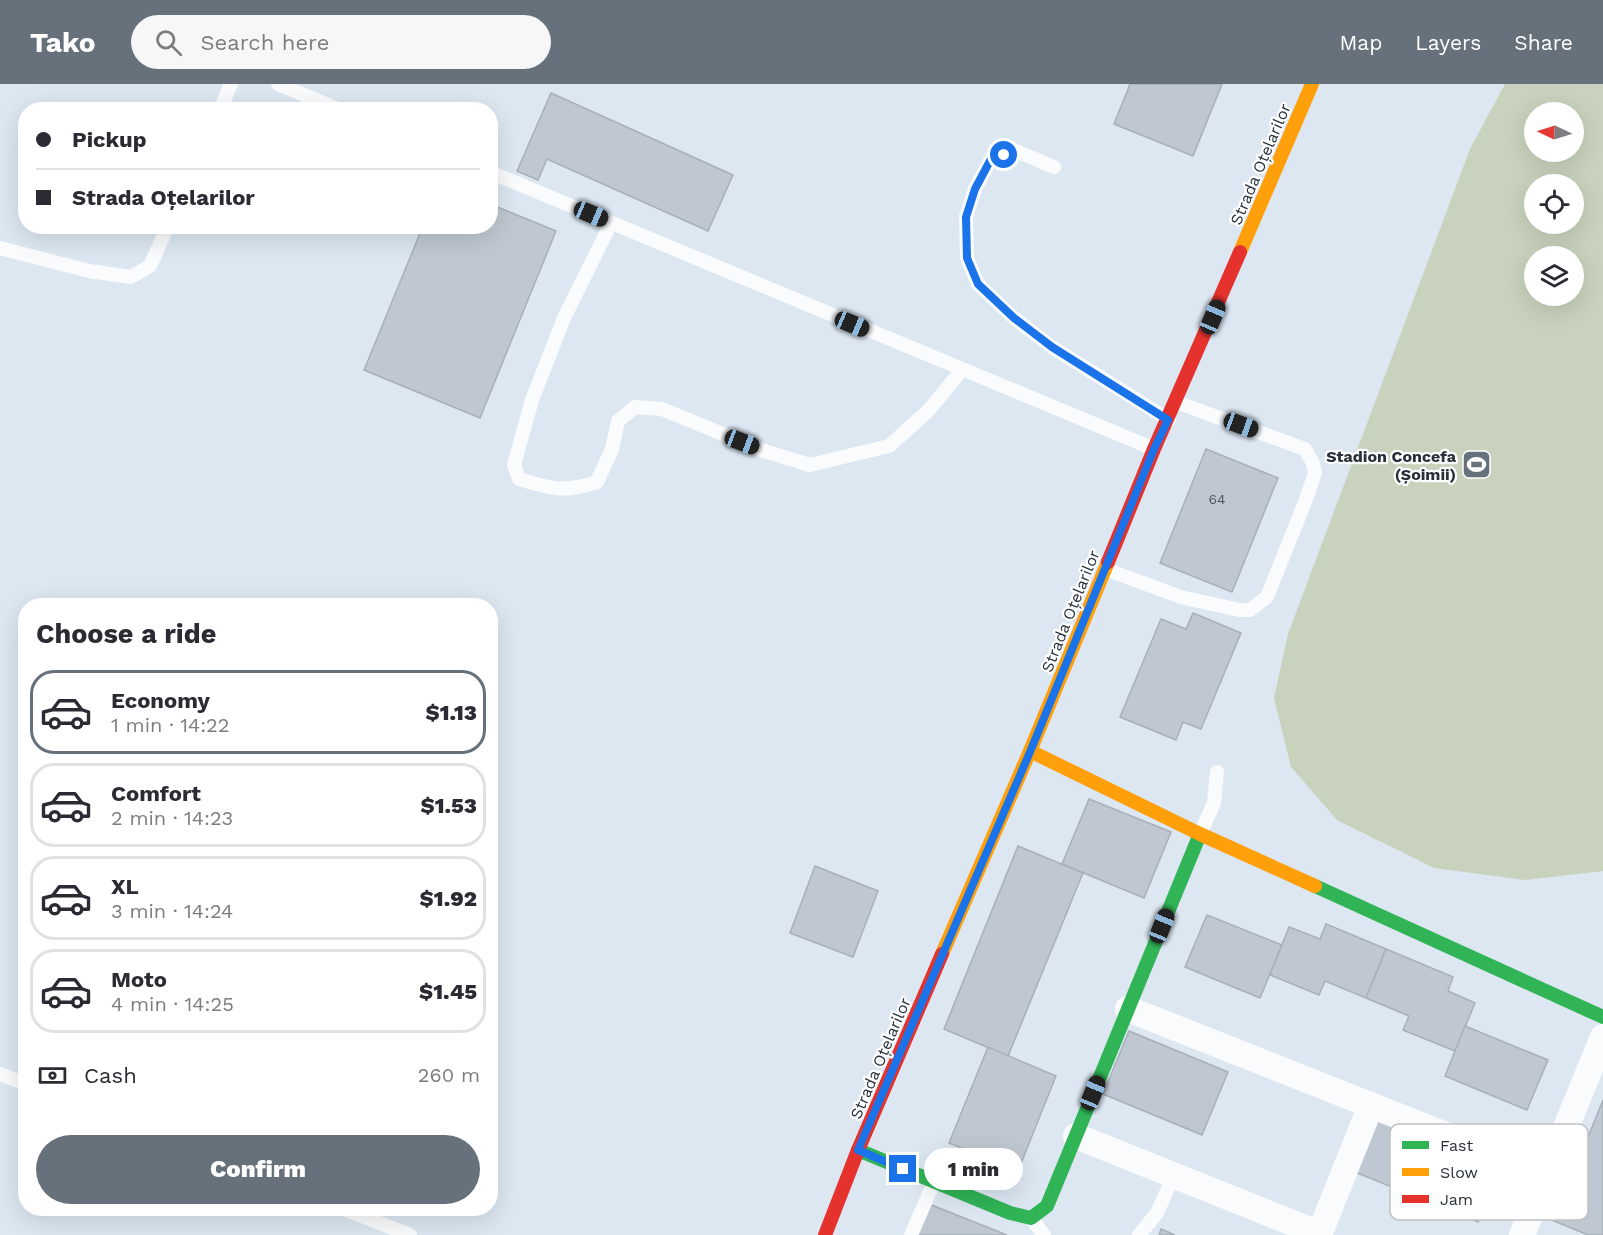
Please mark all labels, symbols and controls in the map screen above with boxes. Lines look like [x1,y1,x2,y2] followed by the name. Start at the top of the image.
[131,15,551,69] search box
[30,26,95,59] text: Tako
[152,26,185,59] icon: search
[200,30,329,55] text: Search here
[1339,30,1382,55] text: Map
[1415,30,1481,55] text: Layers
[1514,30,1573,55] text: Share
[1226,100,1295,228] street label: Strada Oțelarilor
[1524,102,1584,162] north arrow
[1524,102,1584,306] map controls
[72,127,147,152] text: Pickup
[990,141,1017,168] route start
[1524,174,1584,234] button: locate
[72,185,255,210] text: Strada Oțelarilor
[571,199,611,229] car
[1524,246,1584,306] button: layers
[1198,297,1228,337] car
[832,309,872,339] car
[1221,410,1261,440] car
[722,427,762,457] car
[1326,447,1457,484] place label: Stadion Concefa (Șoimii)
[1461,449,1493,481] sports icon: Stadion Concefa (Șoimii)
[1208,491,1226,507] house number: 64
[1037,547,1104,675] street label: Strada Oțelarilor
[36,618,216,650] text: Choose a ride
[39,685,93,739] icon: car
[111,688,210,713] text: Economy
[426,700,477,725] text: $1.13
[111,713,229,737] text: 1 min · 14:22
[39,778,93,832] icon: car
[111,781,201,806] text: Comfort
[420,793,477,818] text: $1.53
[111,806,233,830] text: 2 min · 14:23
[39,871,93,925] icon: car
[111,874,139,899] text: XL
[420,886,477,911] text: $1.92
[111,899,233,923] text: 3 min · 14:24
[1147,906,1177,946] car
[39,964,93,1018] icon: car
[111,967,167,992] text: Moto
[419,979,477,1004] text: $1.45
[111,992,234,1016] text: 4 min · 14:25
[846,994,915,1122] street label: Strada Oțelarilor
[36,1059,69,1092] icon: cash
[84,1063,137,1088] text: Cash
[418,1063,480,1087] text: 260 m
[1078,1073,1108,1113] car
[1390,1124,1588,1220] legend
[36,1135,480,1204] button: Confirm
[1440,1136,1473,1155] text: Fast
[924,1148,1023,1190] callout: 1 min
[889,1155,916,1182] route end
[948,1157,999,1181] text: 1 min
[1440,1163,1478,1182] text: Slow
[1440,1190,1473,1209] text: Jam

